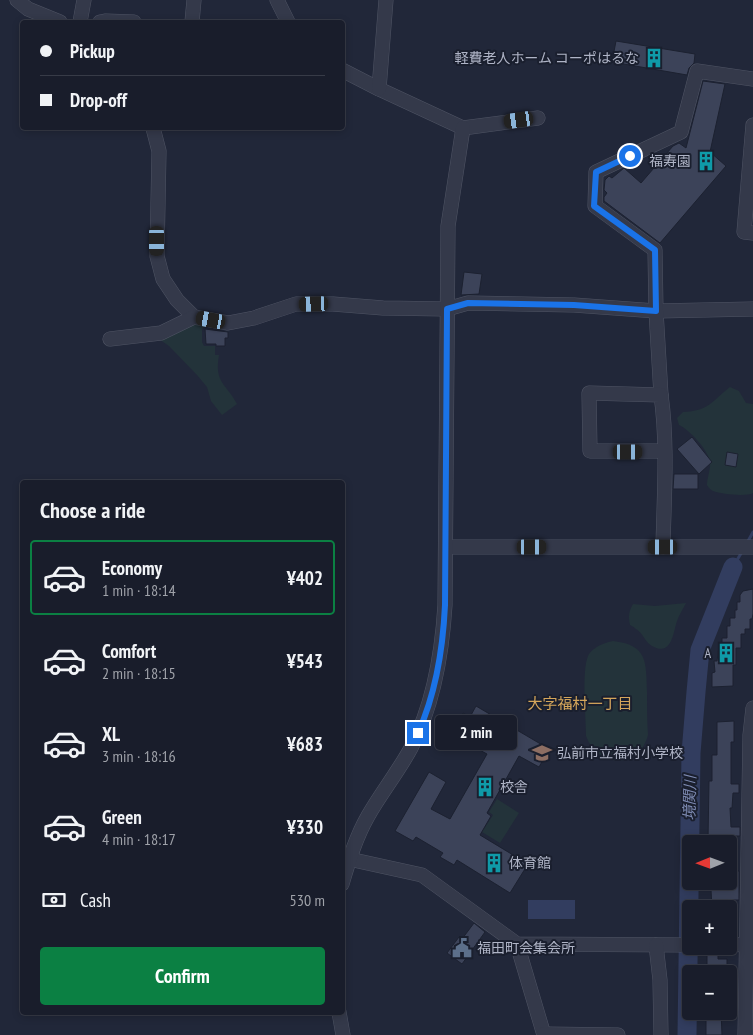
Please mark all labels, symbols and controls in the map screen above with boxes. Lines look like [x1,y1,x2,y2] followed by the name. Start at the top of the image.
[70,39,115,63] text: Pickup
[643,47,665,69] building icon: 軽費老人ホーム コーポはるな
[454,49,639,67] place label: 軽費老人ホーム コーポはるな
[70,88,127,112] text: Drop-off
[503,110,534,130] car
[619,145,641,167] route start
[695,150,717,172] building icon: 福寿園
[649,152,691,170] place label: 福寿園
[149,226,164,256] car
[298,296,329,312] car
[194,310,227,330] car
[613,445,643,460] car
[40,496,145,524] text: Choose a ride
[517,540,547,555] car
[648,540,678,555] car
[42,555,87,600] icon: car
[102,556,162,580] text: Economy
[287,566,323,590] text: ¥402
[102,580,176,600] text: 1 min · 18:14
[42,638,87,683] icon: car
[102,639,156,663] text: Comfort
[715,642,737,664] building icon: A
[704,644,711,662] place label: A
[287,649,323,673] text: ¥543
[102,663,176,683] text: 2 min · 18:15
[527,694,633,713] district label: 大字福村一丁目
[436,716,518,750] callout: 2 min
[42,721,87,766] icon: car
[102,722,120,746] text: XL
[407,722,429,744] route end
[460,722,492,742] text: 2 min
[287,732,323,756] text: ¥683
[531,742,553,764] school or university icon: 弘前市立福村小学校
[557,744,683,762] place label: 弘前市立福村小学校
[102,746,176,766] text: 3 min · 18:16
[680,773,699,821] water label: 境関川
[474,776,496,798] building icon: 校舎
[500,778,528,796] place label: 校舎
[42,804,87,849] icon: car
[102,805,142,829] text: Green
[287,815,323,839] text: ¥330
[102,829,176,849] text: 4 min · 18:17
[682,835,738,890] north arrow
[682,835,737,1020] map controls
[483,852,505,874] building icon: 体育館
[509,854,551,872] place label: 体育館
[40,886,68,914] icon: cash
[80,888,111,912] text: Cash
[290,890,325,910] text: 530 m
[682,900,737,955] button: +
[451,937,473,959] public building icon: 福田町会集会所
[477,939,575,957] place label: 福田町会集会所
[40,947,325,1005] button: Confirm
[682,965,737,1020] button: −

